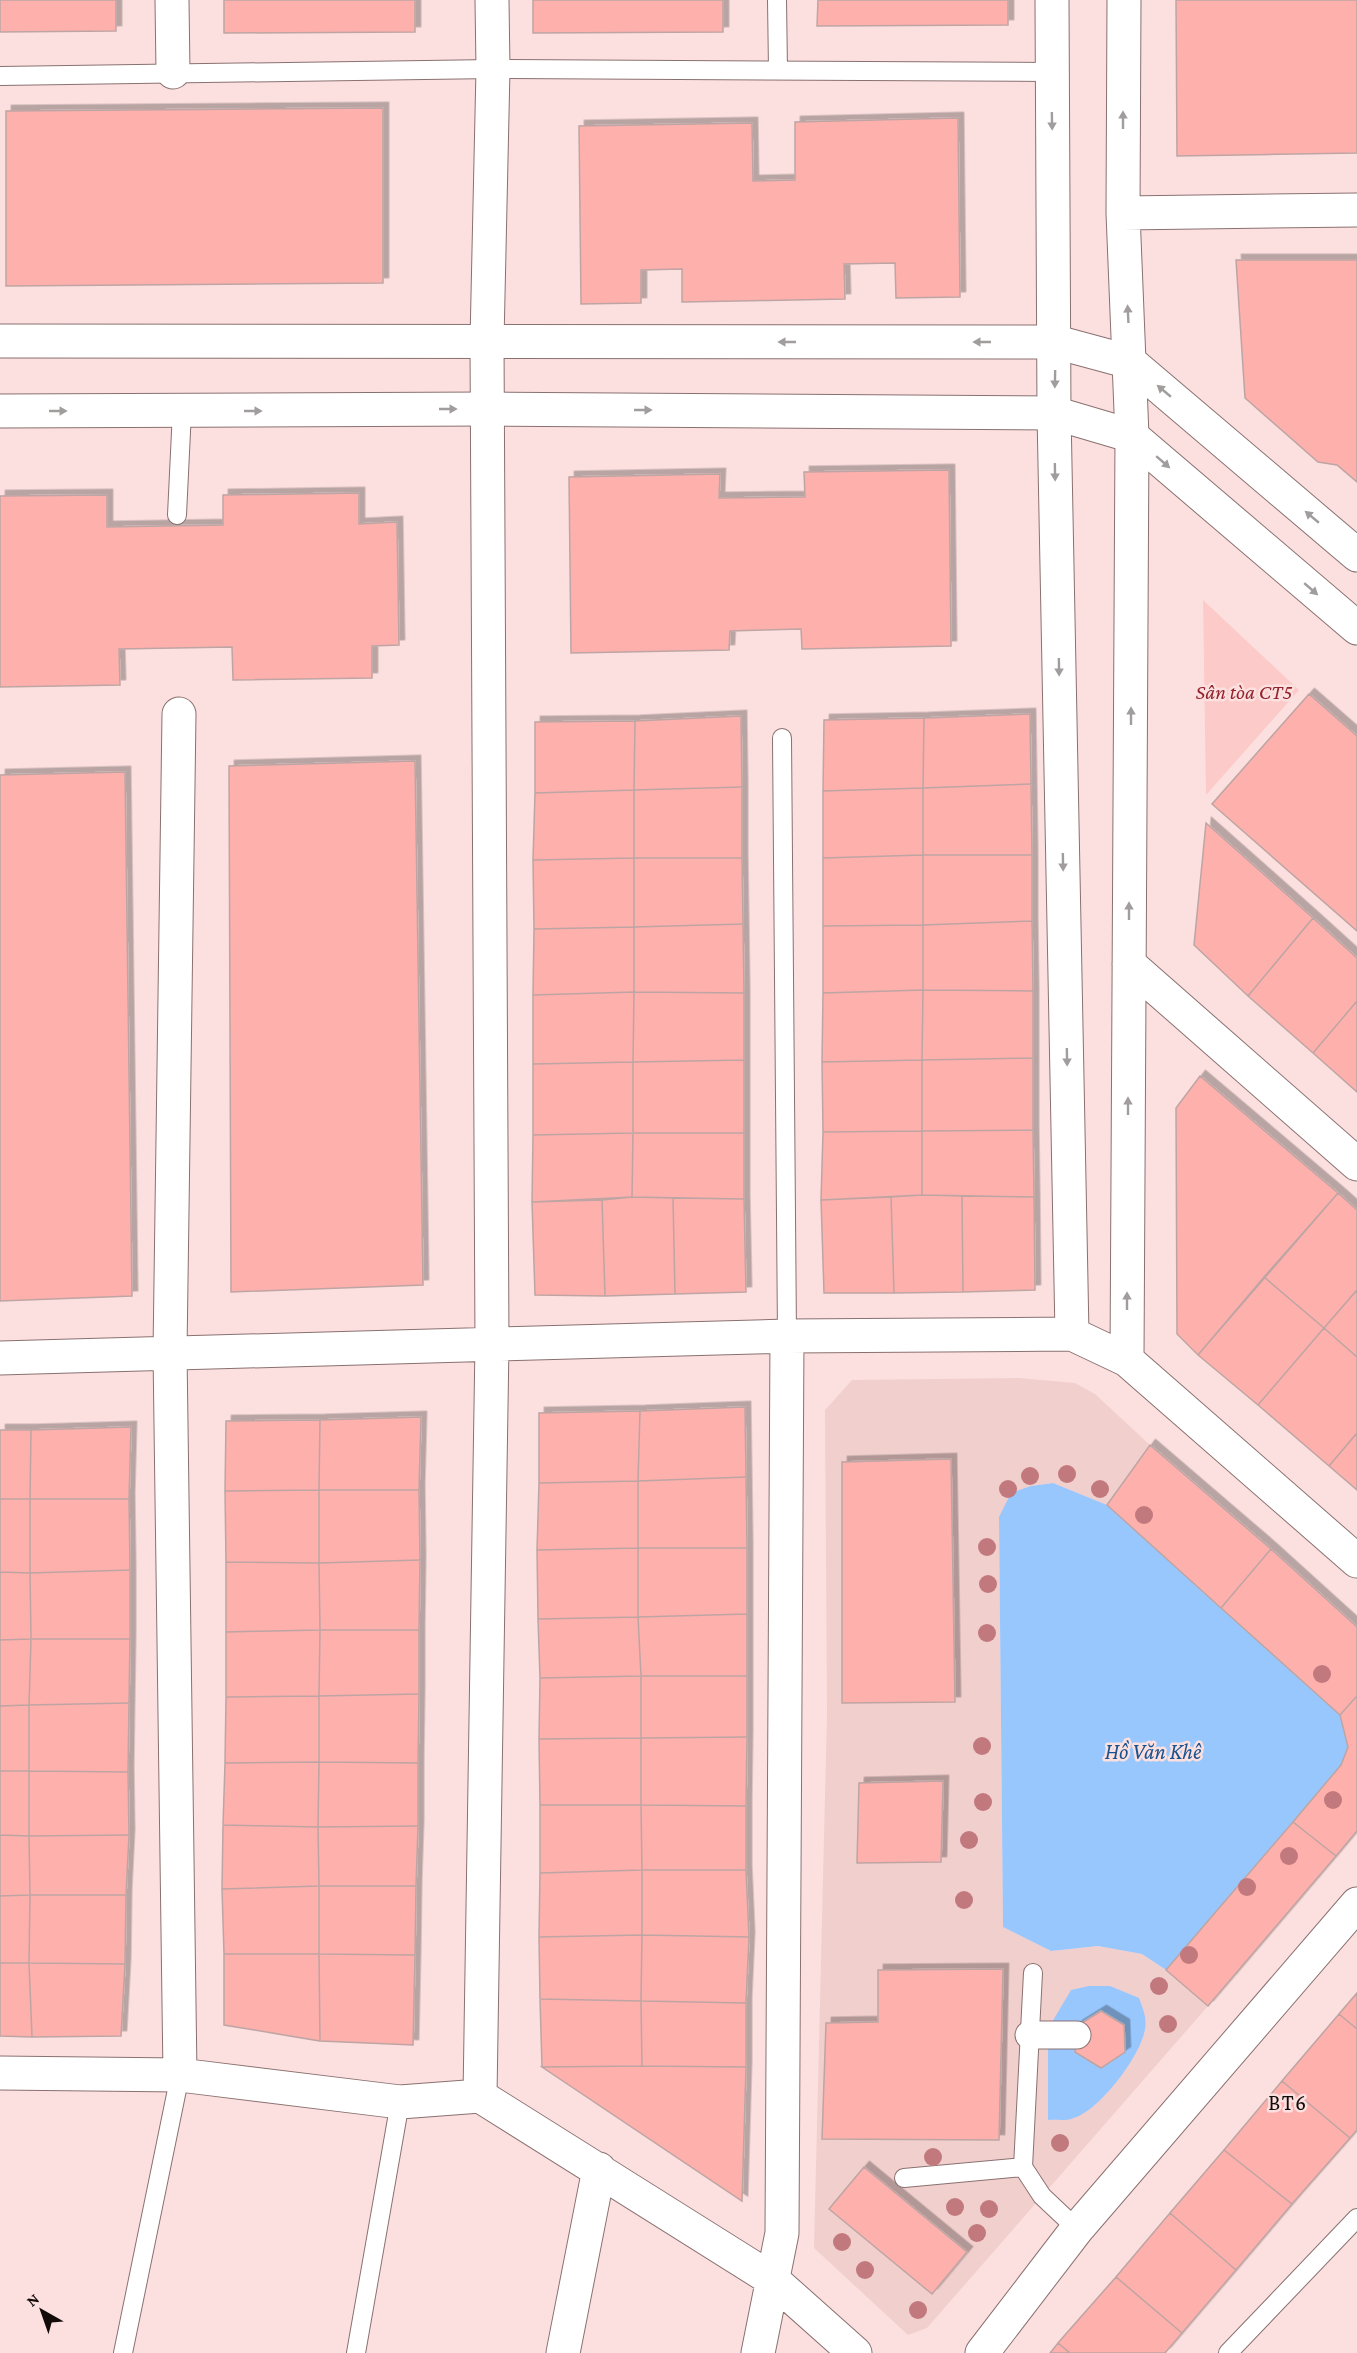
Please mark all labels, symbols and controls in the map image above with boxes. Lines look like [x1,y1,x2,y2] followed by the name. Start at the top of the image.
[1118,110,1128,129] one-way arrow
[1047,112,1057,131] one-way arrow
[1123,305,1132,324] one-way arrow
[778,337,797,347] one-way arrow
[973,337,992,347] one-way arrow
[1050,370,1060,389] one-way arrow
[1157,385,1172,398] one-way arrow
[439,404,458,414] one-way arrow
[634,405,653,415] one-way arrow
[49,406,68,416] one-way arrow
[244,406,263,416] one-way arrow
[1155,455,1170,468] one-way arrow
[1050,462,1060,481] one-way arrow
[1305,511,1320,524] one-way arrow
[1303,582,1318,595] one-way arrow
[1054,657,1064,676] one-way arrow
[1196,680,1293,704] park label: Sân tòa CT5
[1126,707,1135,726] one-way arrow
[1058,852,1068,871] one-way arrow
[1124,902,1134,921] one-way arrow
[1062,1047,1071,1066] one-way arrow
[1123,1097,1133,1116] one-way arrow
[1122,1292,1132,1311] one-way arrow
[1105,1739,1202,1764] water label: Hồ Văn Khê
[1268,2090,1308,2115] district label: BT6
[12,2281,72,2341] north arrow
[23,2290,42,2310] text: N

